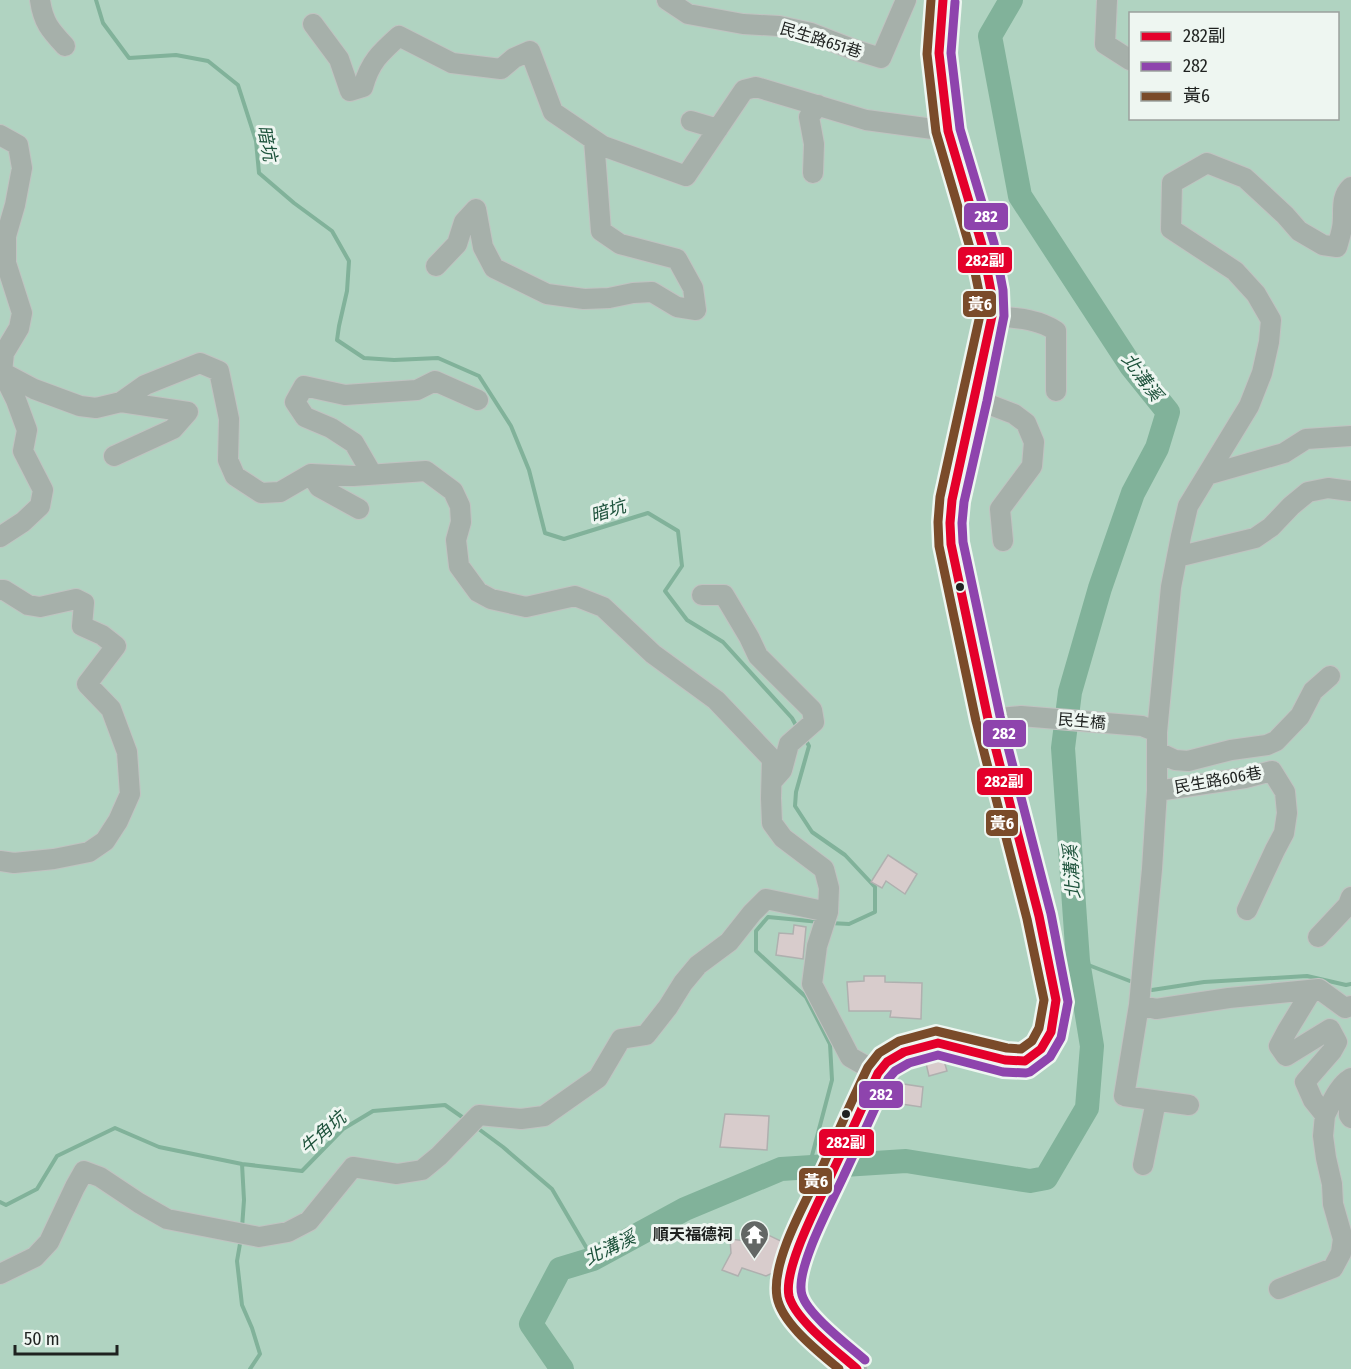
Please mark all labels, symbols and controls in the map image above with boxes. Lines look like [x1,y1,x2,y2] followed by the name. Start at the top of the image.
[1129,12,1339,120] legend
[778,19,864,61] street label: 民生路651巷
[1183,25,1226,47] text: 282副
[1183,55,1208,77] text: 282
[1183,85,1210,107] text: 黃6
[253,123,282,166] water label: 暗坑
[963,202,1009,231] line badge: 282
[973,207,998,226] text: 282
[957,246,1013,274] line badge: 282副
[964,251,1005,270] text: 282副
[962,290,997,318] line badge: 黃6
[968,295,992,314] text: 黃6
[1117,349,1169,408] water label: 北溝溪
[587,494,631,527] water label: 暗坑
[954,581,966,593] unlabelled marker
[1057,709,1107,733] street label: 民生橋
[982,719,1027,748] line badge: 282
[991,724,1016,743] text: 282
[1173,763,1263,797] street label: 民生路606巷
[976,767,1033,796] line badge: 282副
[983,772,1024,791] text: 282副
[985,809,1019,837] line badge: 黃6
[990,814,1014,833] text: 黃6
[1059,841,1085,900] water label: 北溝溪
[858,1080,904,1109] line badge: 282
[868,1085,893,1104] text: 282
[296,1105,353,1159] water label: 牛角坑
[840,1108,852,1120] unlabelled marker
[818,1128,875,1157] line badge: 282副
[825,1133,866,1152] text: 282副
[798,1167,833,1195] line badge: 黃6
[804,1172,828,1191] text: 黃6
[738,1218,770,1260] temple icon: 順天福德祠
[581,1225,642,1270] water label: 北溝溪
[653,1225,733,1244] place label: 順天福德祠
[15,1318,117,1356] scale bar
[24,1328,60,1350] text: 50 m

